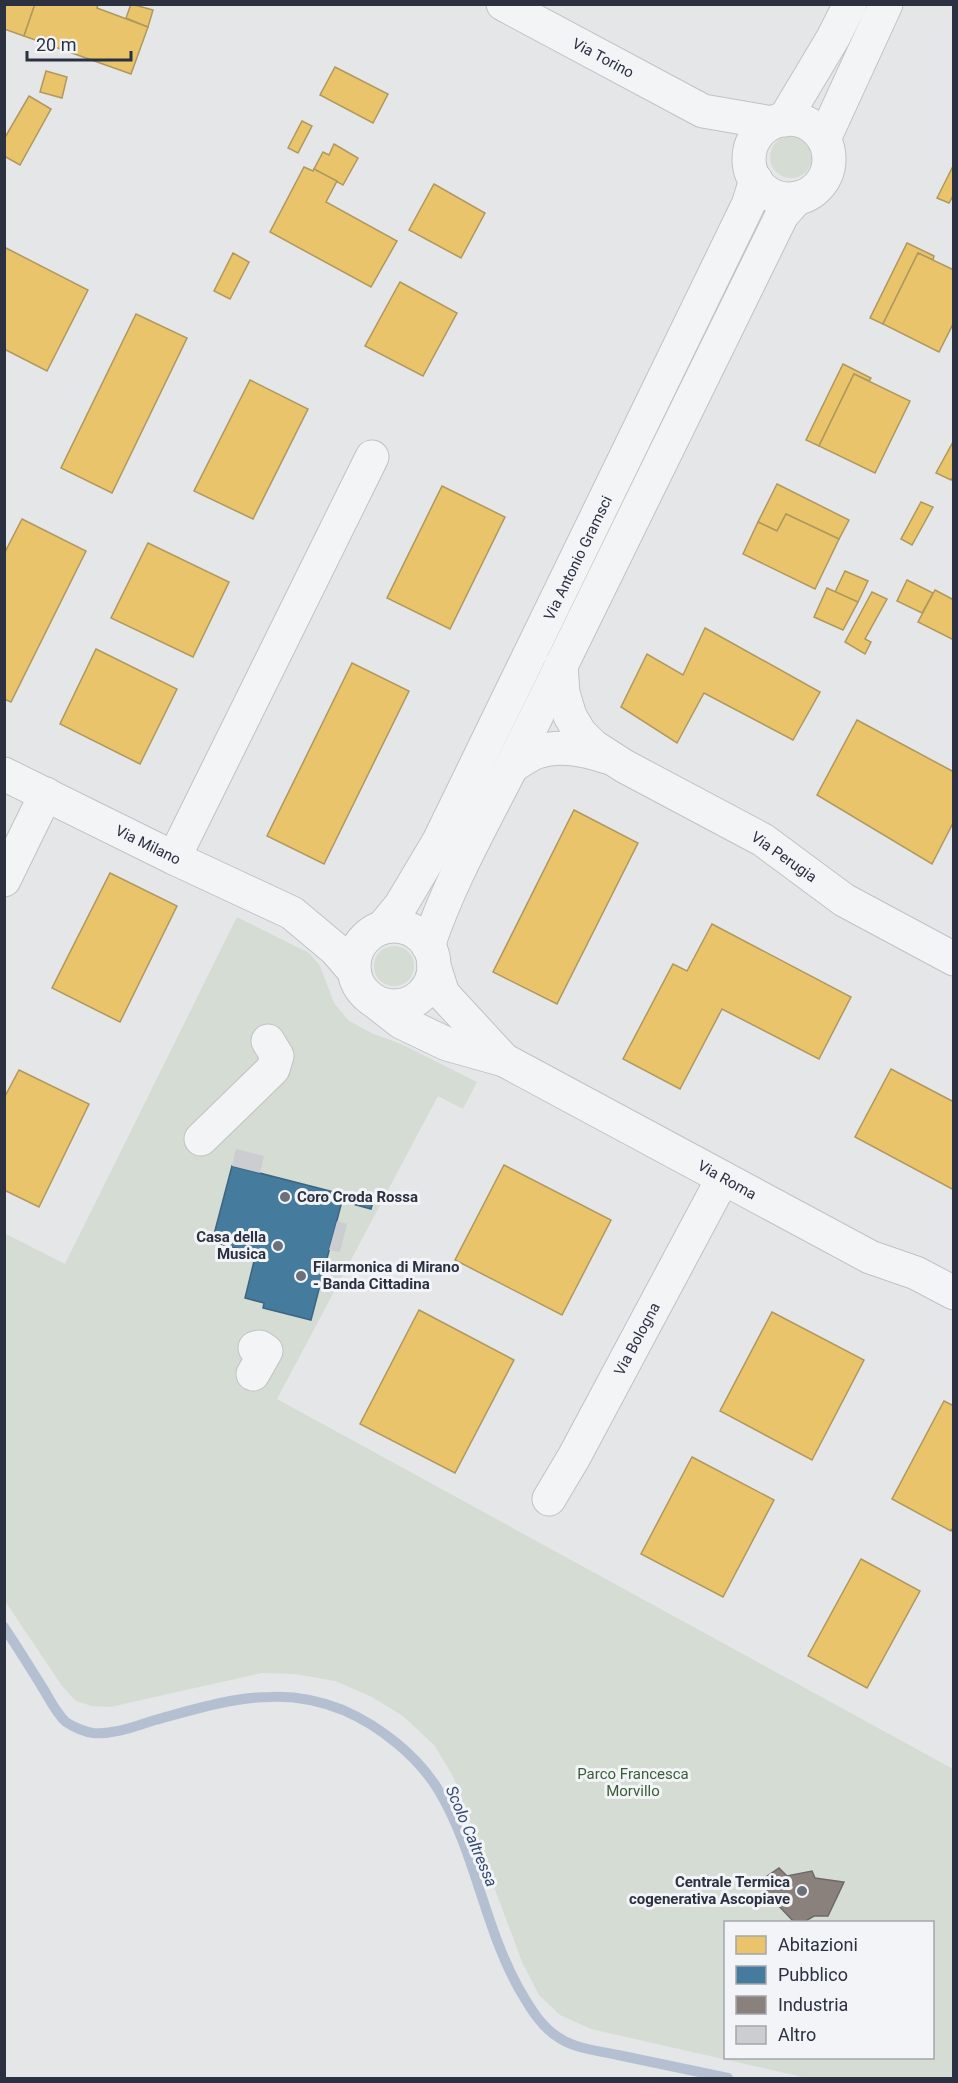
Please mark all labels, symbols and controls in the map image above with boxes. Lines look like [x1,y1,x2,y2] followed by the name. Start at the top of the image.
[27,24,130,62] scale bar
[36,34,76,55] text: 20 m
[569,34,637,82] street label: Via Torino
[540,493,616,623] street label: Via Antonio Gramsci
[112,821,184,869] street label: Via Milano
[748,828,820,886] street label: Via Perugia
[695,1157,759,1203] street label: Via Roma
[297,1188,418,1206] place label: Coro Croda Rossa
[278,1190,292,1204] marker: Coro Croda Rossa
[196,1228,266,1263] place label: Casa della Musica
[271,1239,285,1253] marker: Casa della Musica
[313,1258,460,1293] place label: Filarmonica di Mirano - Banda Cittadina
[294,1269,308,1283] marker: Filarmonica di Mirano - Banda Cittadina
[610,1299,664,1379] street label: Via Bologna
[577,1765,689,1800] park label: Parco Francesca Morvillo
[442,1783,501,1890] water label: Scolo Caltressa
[629,1873,790,1908] place label: Centrale Termica cogenerativa Ascopiave
[795,1884,809,1898] marker: Centrale Termica cogenerativa Ascopiave
[724,1921,934,2059] legend
[778,1934,858,1955] text: Abitazioni
[778,1964,848,1985] text: Pubblico
[778,1994,848,2015] text: Industria
[778,2024,816,2045] text: Altro

